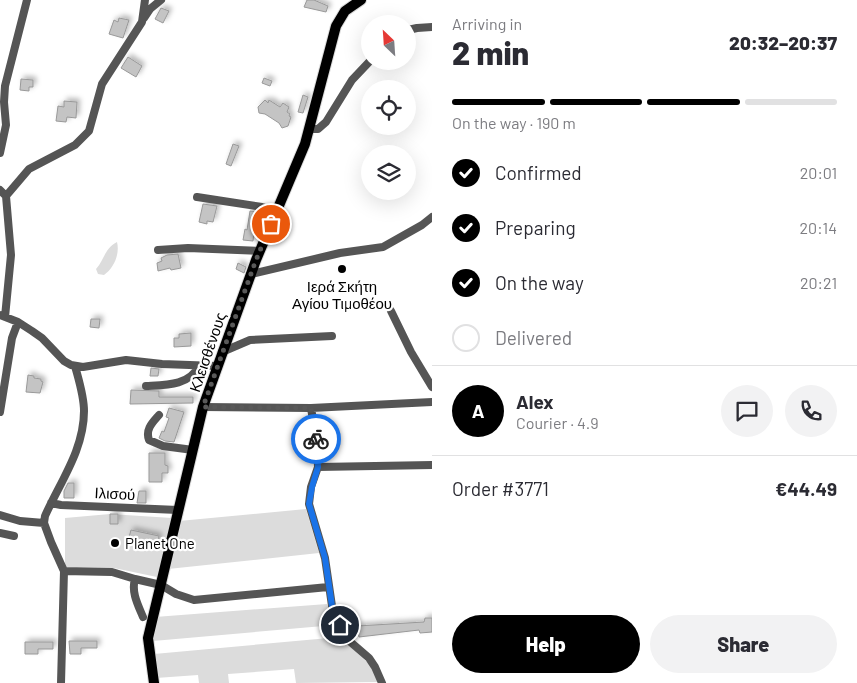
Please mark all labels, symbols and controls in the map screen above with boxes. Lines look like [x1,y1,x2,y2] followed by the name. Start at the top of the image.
[452,14,522,33] text: Arriving in
[361,15,416,70] north arrow
[361,15,416,200] map controls
[729,31,837,54] text: 20:32–20:37
[452,33,529,71] text: 2 min
[361,80,416,135] button: locate
[452,113,576,132] text: On the way · 190 m
[361,145,416,200] button: layers
[452,159,480,187] icon: check
[495,161,582,184] text: Confirmed
[800,163,837,182] text: 20:01
[250,203,292,245] pin
[257,210,285,238] icon: bag
[452,214,480,242] icon: check
[495,216,576,239] text: Preparing
[800,218,837,237] text: 20:14
[336,263,348,275] marker: Ιερά Σκήτη Αγίου Τιμοθέου
[452,269,480,297] icon: check
[495,271,584,294] text: On the way
[800,273,837,292] text: 20:21
[292,277,392,312] place label: Ιερά Σκήτη Αγίου Τιμοθέου
[185,310,229,394] street label: Κλεισθένους
[495,326,572,349] text: Delivered
[721,385,773,437] button: chat
[785,385,837,437] button: phone
[516,390,554,413] text: Alex
[472,399,484,422] text: A
[516,413,599,432] text: Courier · 4.9
[291,414,341,464] courier
[302,425,330,453] icon: bike
[452,477,549,500] text: Order #3771
[775,477,837,500] text: €44.49
[94,483,136,503] street label: Ιλισού
[125,534,195,552] place label: Planet One
[109,537,121,549] marker: Planet One
[319,604,361,646] pin
[326,611,354,639] icon: home
[452,615,640,673] button: Help
[650,615,837,673] button: Share

